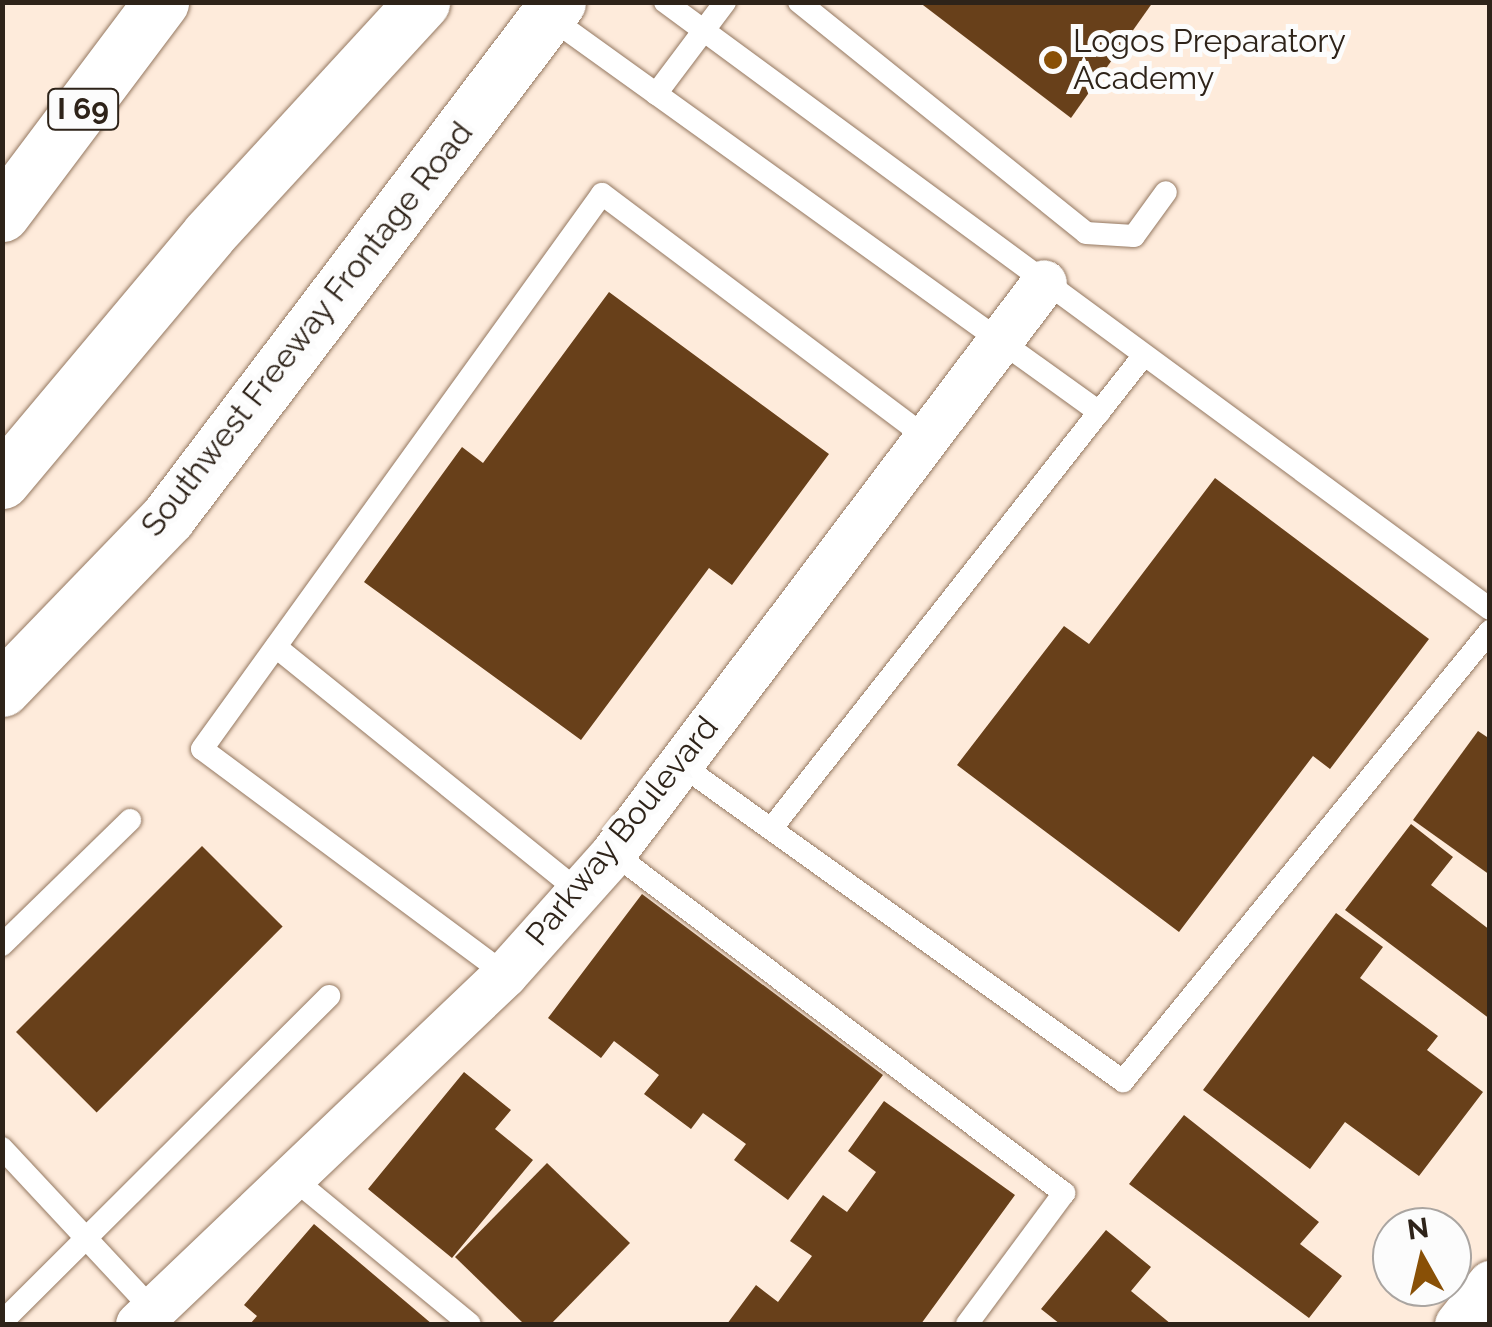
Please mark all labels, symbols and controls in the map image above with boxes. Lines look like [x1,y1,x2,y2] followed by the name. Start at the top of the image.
[1073,23,1346,98] place label: Logos Preparatory Academy
[1042,49,1064,71] marker: Logos Preparatory Academy
[46,84,120,134] road number: I 69
[133,114,481,544] street label: Southwest Freeway Frontage Road
[518,708,726,954] street label: Parkway Boulevard
[1372,1207,1472,1307] north arrow
[1405,1211,1431,1247] text: N

